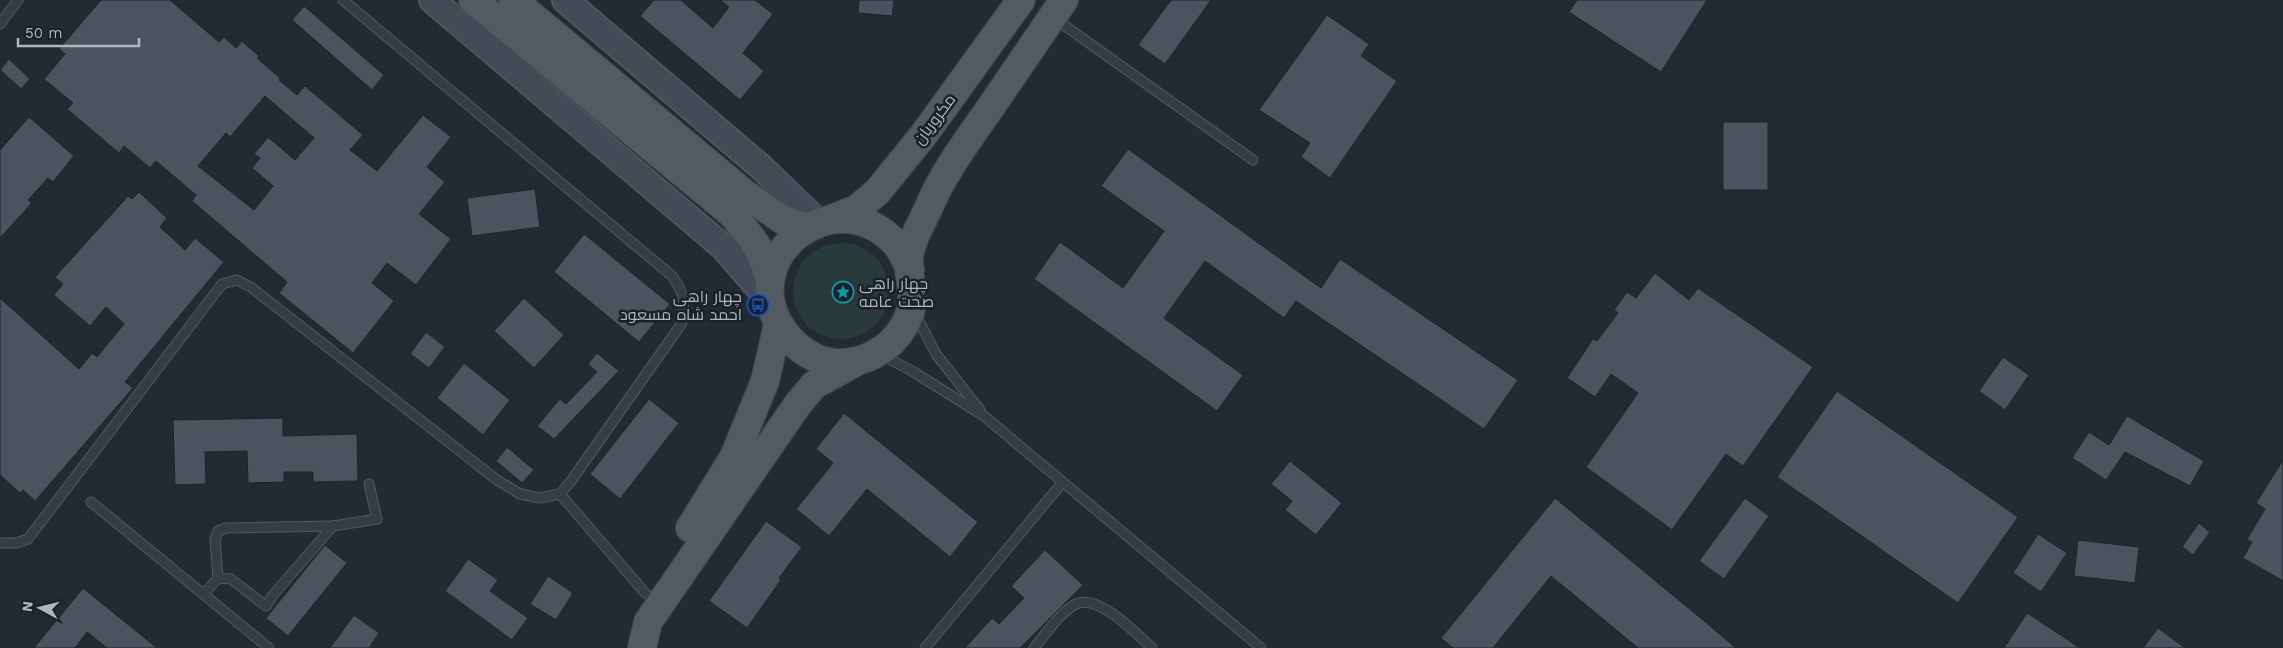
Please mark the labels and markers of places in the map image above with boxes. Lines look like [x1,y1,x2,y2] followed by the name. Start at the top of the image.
[859,274,934,311] place label: چهار راهی صحت عامه
[831,280,855,304] place icon: چهار راهی صحت عامه
[620,287,742,324] place label: چهار راهی احمد شاه مسعود
[746,293,770,317] bus stop icon: چهار راهی احمد شاه مسعود

